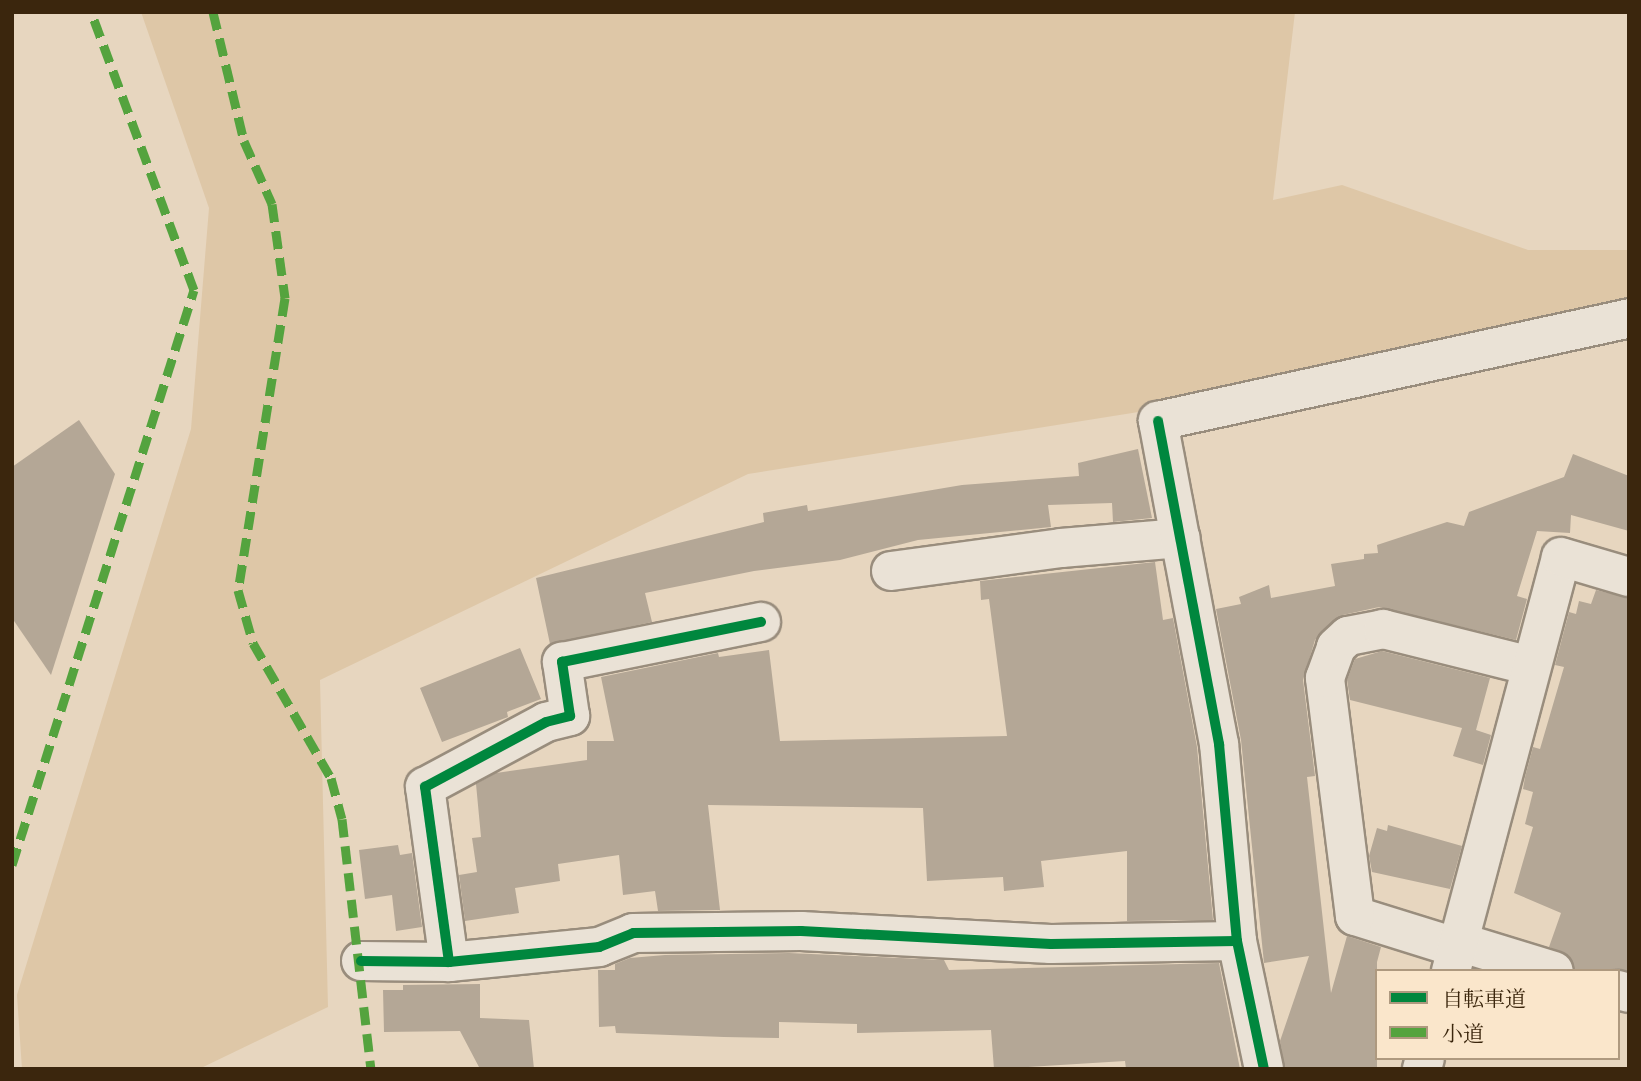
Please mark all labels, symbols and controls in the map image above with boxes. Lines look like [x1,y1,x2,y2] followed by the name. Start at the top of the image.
[1375,969,1620,1060] legend
[1442,986,1526,1013] text: 自転車道
[1442,1021,1484,1048] text: 小道

